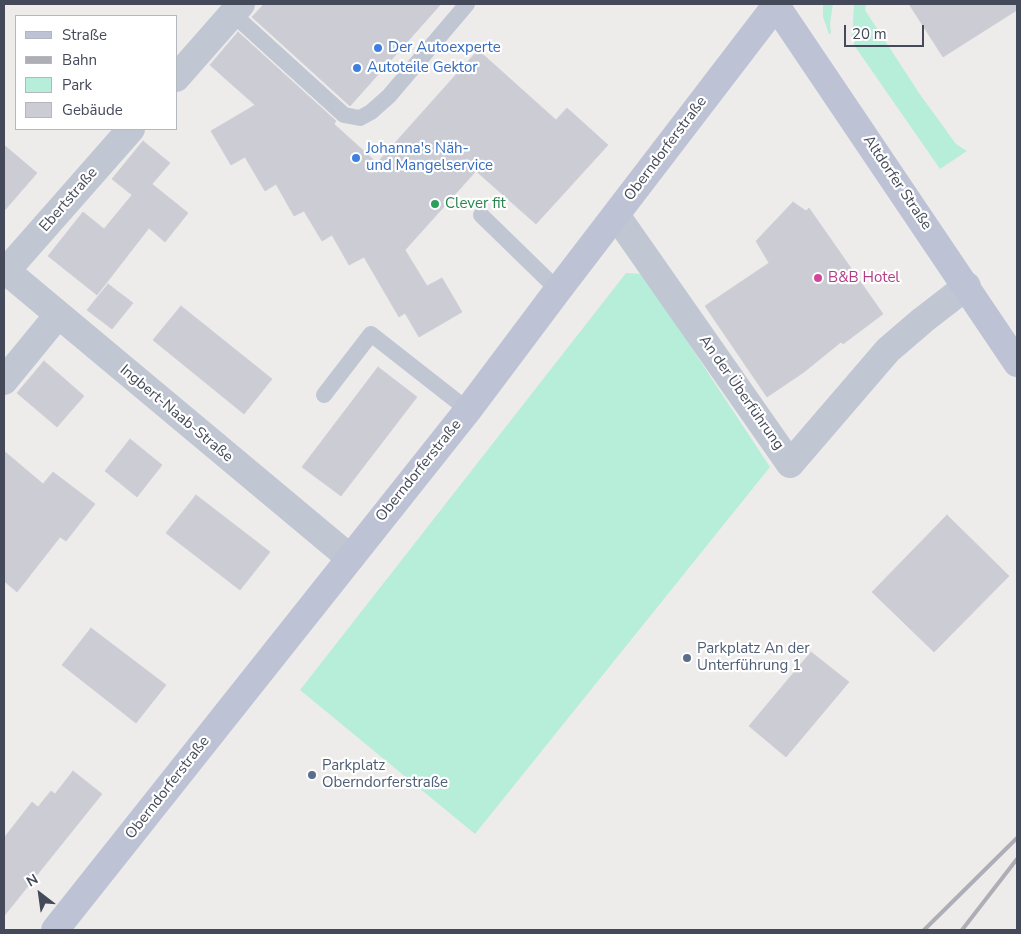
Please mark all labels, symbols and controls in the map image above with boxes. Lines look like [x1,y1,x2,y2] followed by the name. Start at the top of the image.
[15,15,178,130] legend
[846,15,926,47] scale bar
[852,24,887,44] text: 20 m
[62,25,107,45] text: Straße
[388,39,501,57] place label: Der Autoexperte
[372,42,384,54] marker: Der Autoexperte
[62,50,97,70] text: Bahn
[367,59,478,77] place label: Autoteile Gektor
[351,62,363,74] marker: Autoteile Gektor
[62,75,92,95] text: Park
[621,93,711,205] street label: Oberndorferstraße
[62,100,123,120] text: Gebäude
[859,132,935,234] street label: Altdorfer Straße
[366,140,493,175] place label: Johanna's Näh- und Mangelservice
[350,152,362,164] marker: Johanna's Näh- und Mangelservice
[36,164,102,236] street label: Ebertstraße
[445,195,506,213] place label: Clever fit
[429,198,441,210] marker: Clever fit
[828,269,900,287] place label: B&B Hotel
[812,272,824,284] marker: B&B Hotel
[695,332,787,454] street label: An der Überführung
[116,361,236,467] street label: Ingbert-Naab-Straße
[372,416,466,526] street label: Oberndorferstraße
[697,640,810,675] place label: Parkplatz An der Unterführung 1
[681,652,693,664] marker: Parkplatz An der Unterführung 1
[122,733,214,843] street label: Oberndorferstraße
[322,757,448,792] place label: Parkplatz Oberndorferstraße
[306,769,318,781] marker: Parkplatz Oberndorferstraße
[15,869,65,919] north arrow
[23,870,42,891] text: N

